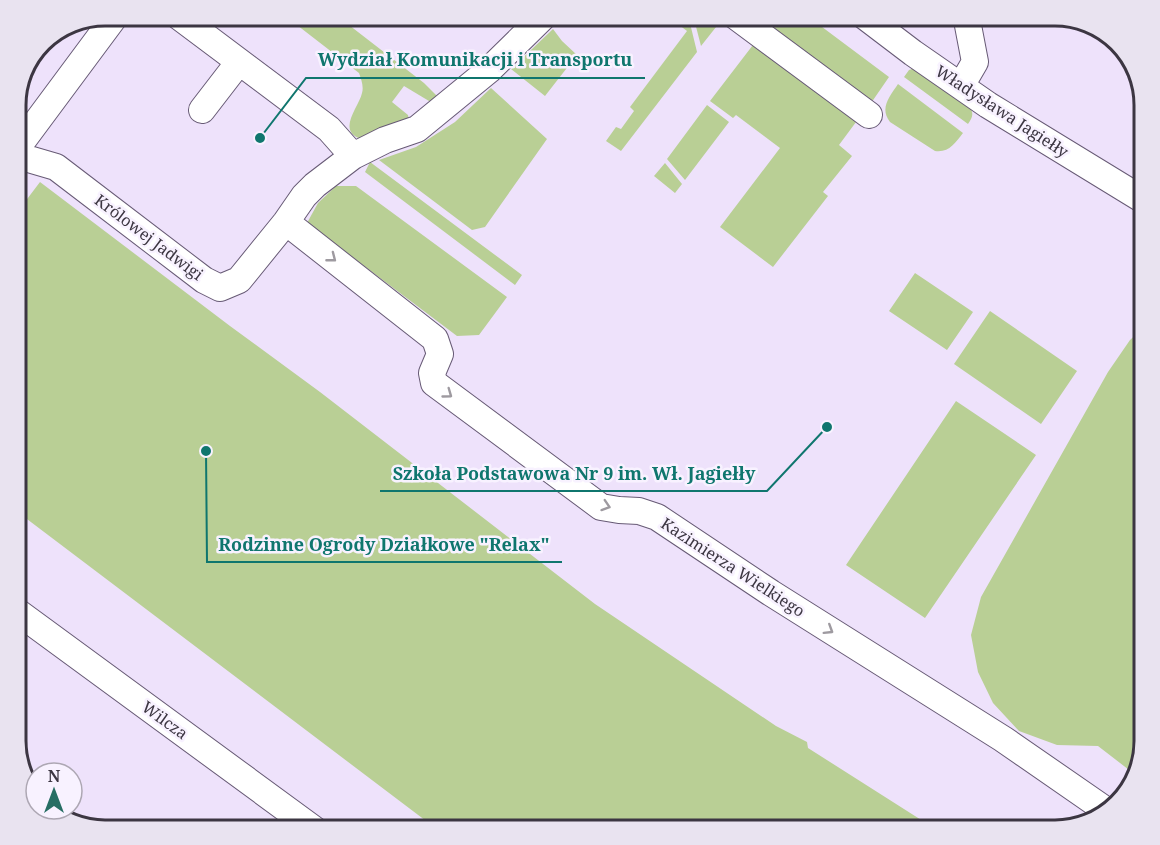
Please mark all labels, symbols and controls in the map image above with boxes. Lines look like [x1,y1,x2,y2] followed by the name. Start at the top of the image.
[306,42,645,78] callout: Wydział Komunikacji i Transportu
[318,47,632,71] text: Wydział Komunikacji i Transportu
[931,60,1074,163] street label: Władysława Jagiełły
[90,189,208,285] street label: Królowej Jadwigi
[325,251,336,262] one-way arrow
[442,386,453,397] one-way arrow
[380,455,767,491] callout: Szkoła Podstawowa Nr 9 im. Wł. Jagiełły
[393,461,756,485] text: Szkoła Podstawowa Nr 9 im. Wł. Jagiełły
[601,499,611,512] one-way arrow
[657,512,809,622] street label: Kazimierza Wielkiego
[207,526,562,562] callout: Rodzinne Ogrody Działkowe "Relax"
[218,532,550,556] text: Rodzinne Ogrody Działkowe "Relax"
[823,622,833,634] one-way arrow
[138,696,192,744] street label: Wilcza
[24,761,84,821] north arrow
[48,765,61,787] text: N

